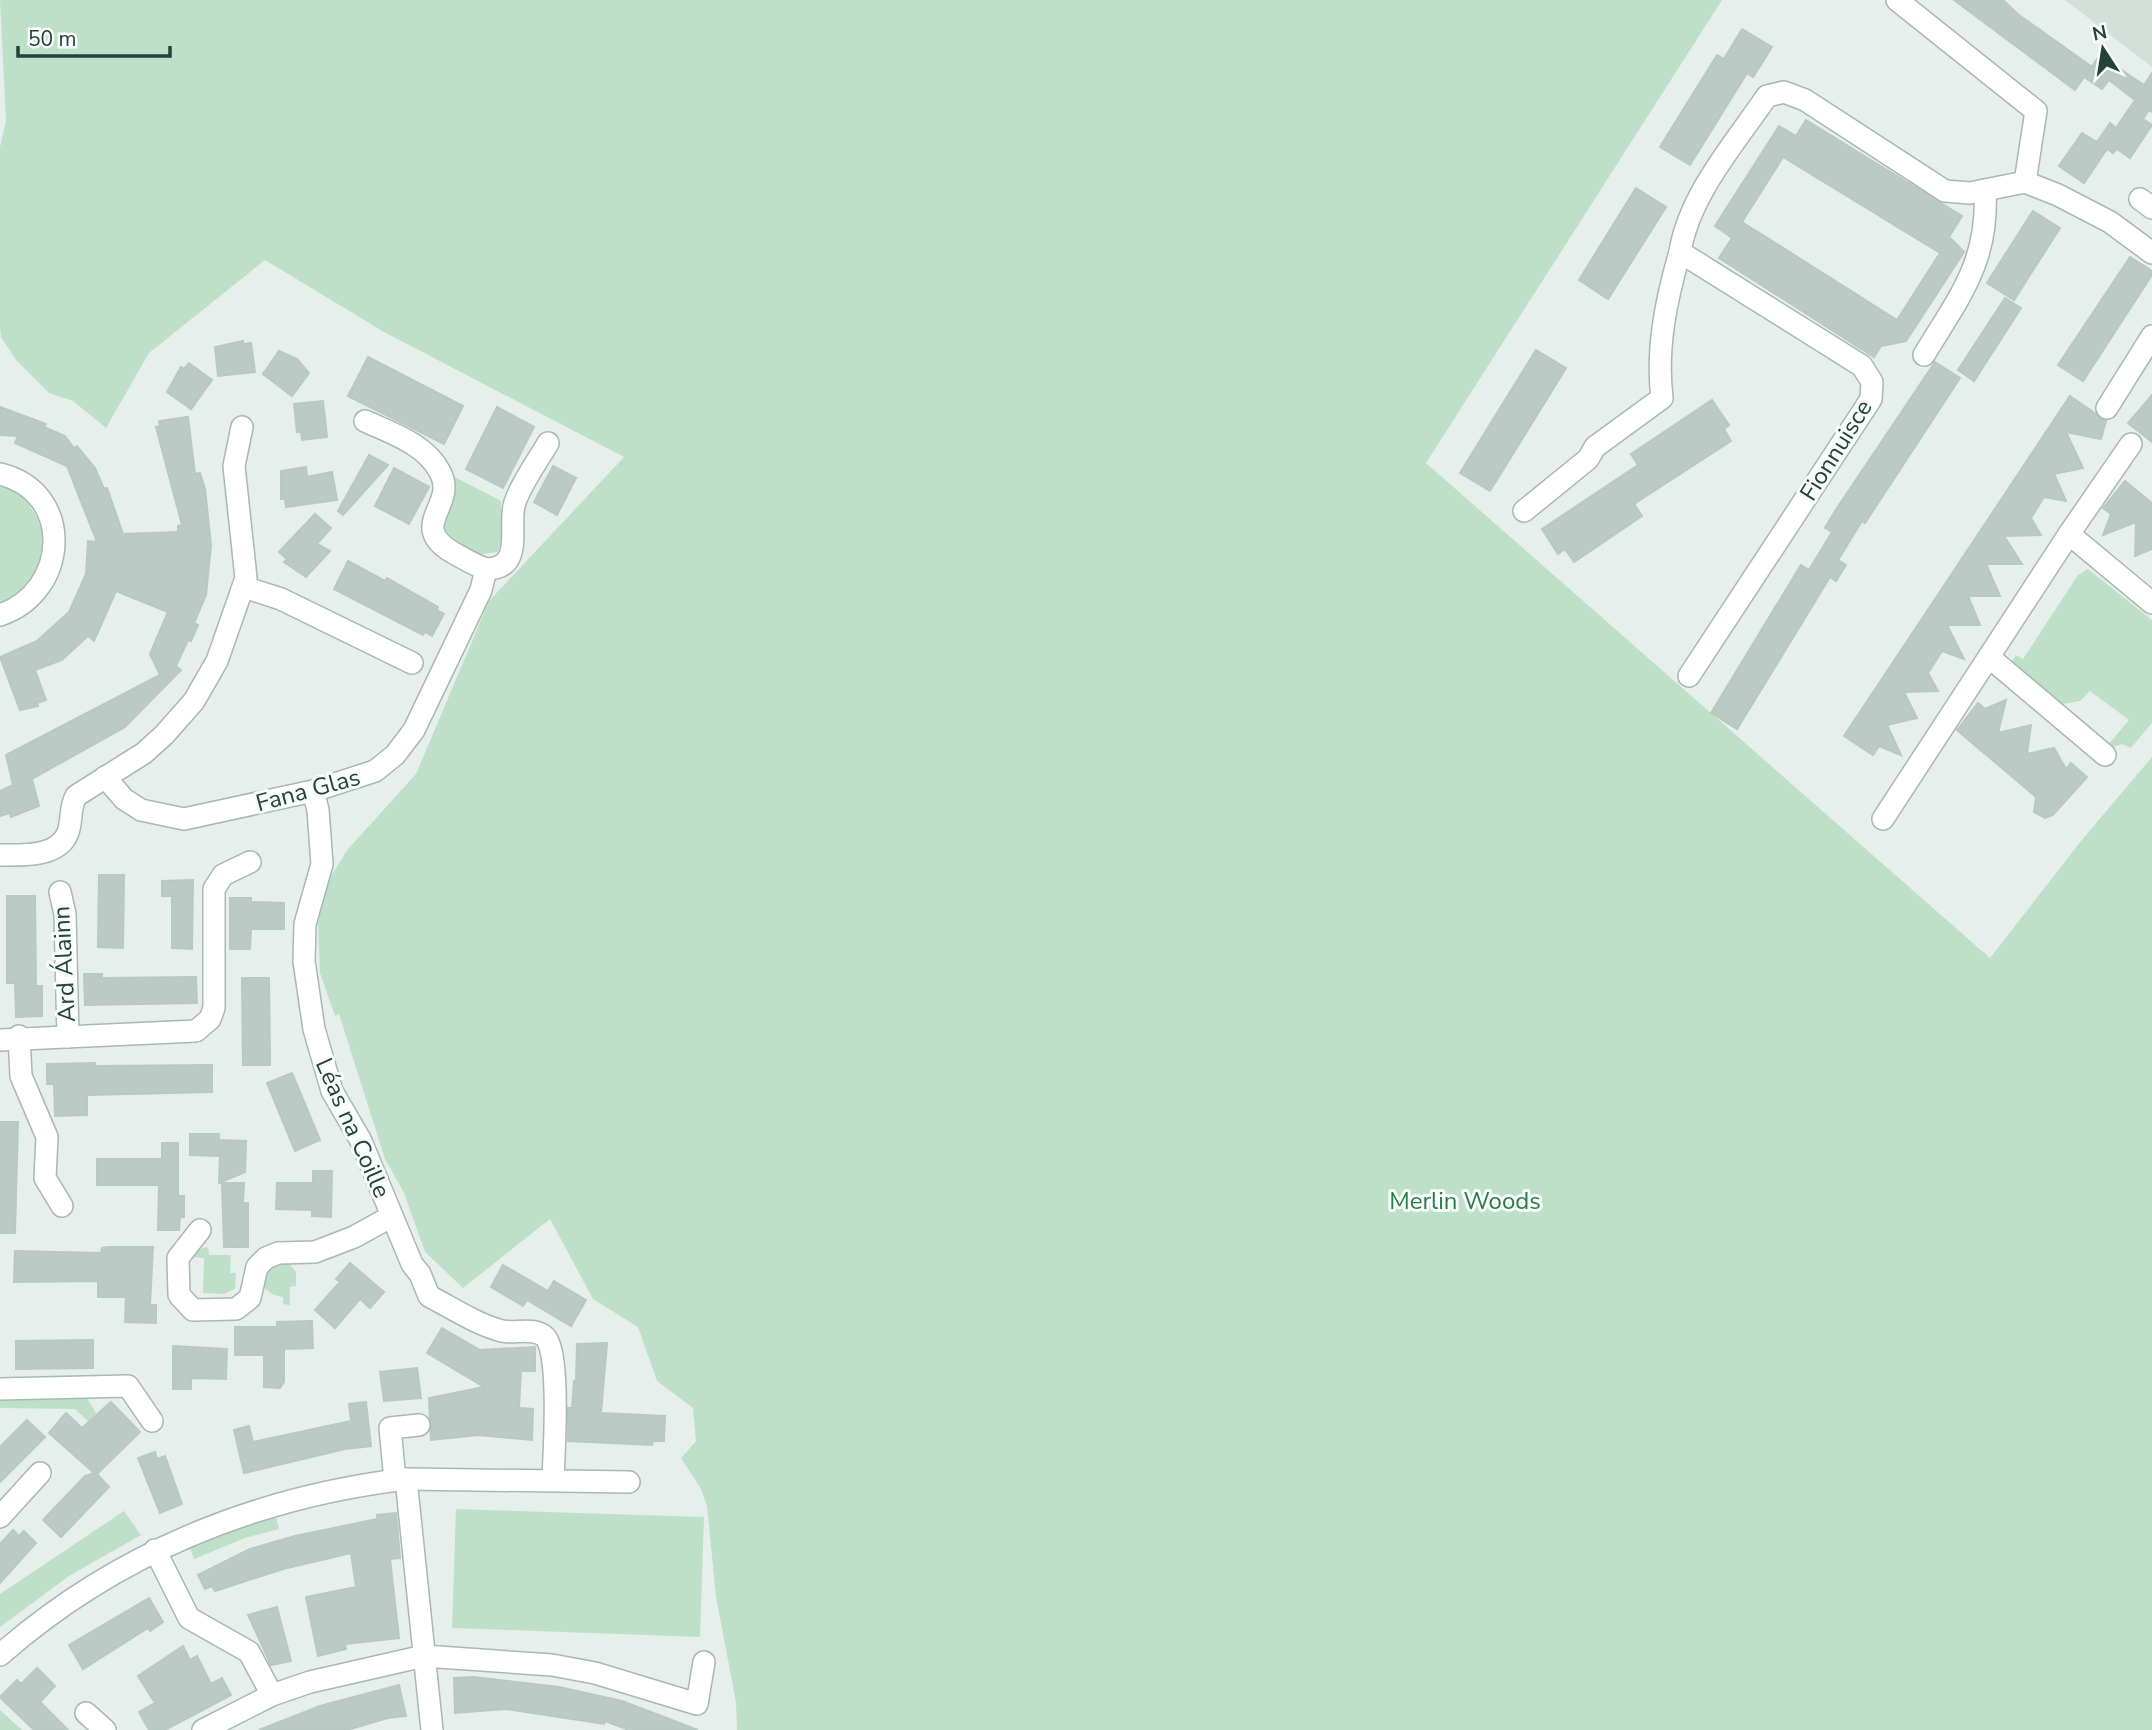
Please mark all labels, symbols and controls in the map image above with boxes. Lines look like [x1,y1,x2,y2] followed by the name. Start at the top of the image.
[18,14,170,58] scale bar
[2068,14,2138,84] north arrow
[2090,19,2109,48] text: N
[28,25,77,53] text: 50 m
[1792,393,1880,507] street label: Fionnuisce
[252,761,364,819] street label: Fana Glas
[45,905,83,1023] street label: Ard Álainn
[308,1053,398,1203] street label: Léas na Coille
[1389,1185,1541,1217] park label: Merlin Woods

